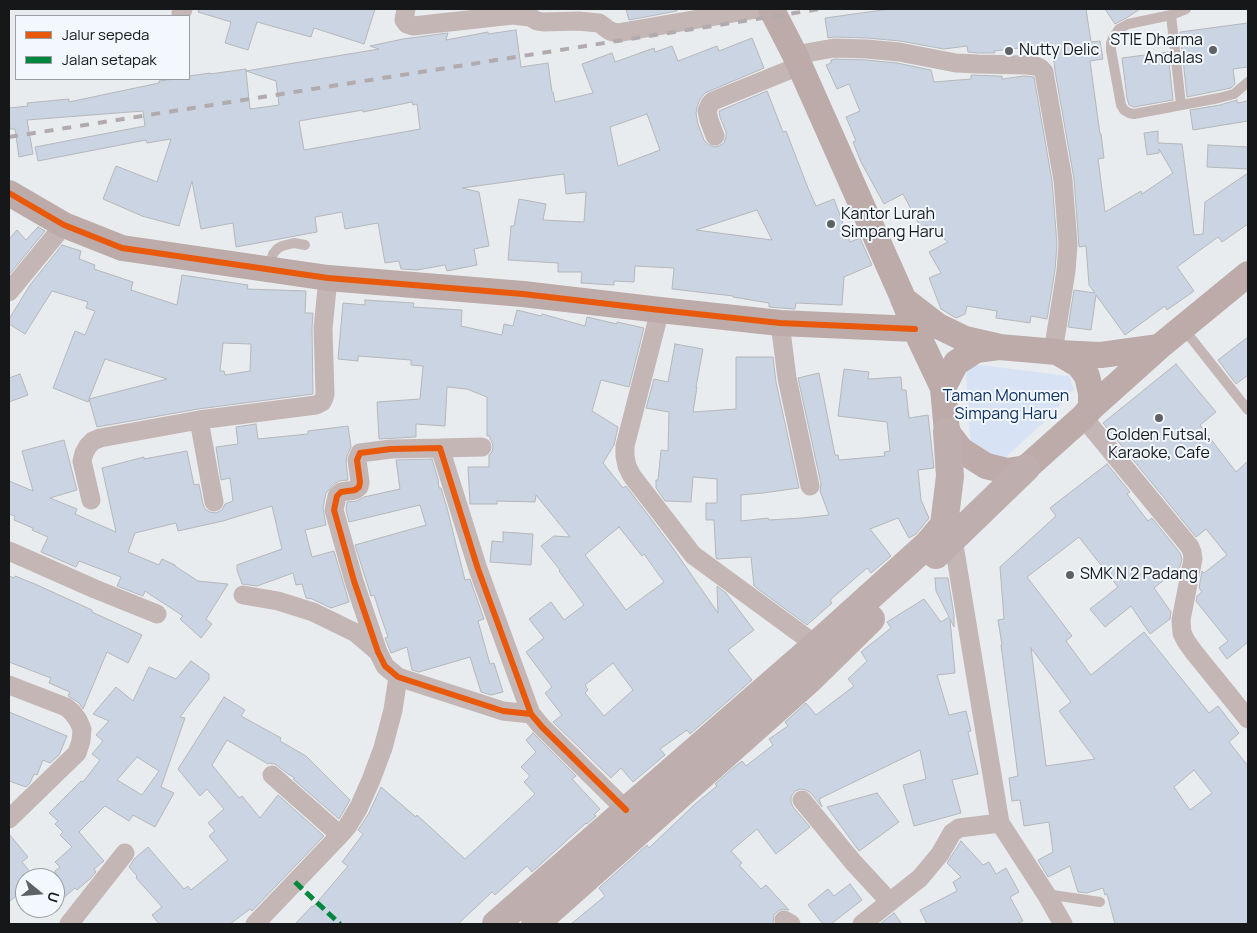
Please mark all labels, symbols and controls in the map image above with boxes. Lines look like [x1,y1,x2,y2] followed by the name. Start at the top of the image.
[15,15,190,80] legend
[62,24,149,45] text: Jalur sepeda
[1110,31,1203,69] place label: STIE Dharma Andalas
[1019,41,1099,61] place label: Nutty Delic
[1207,44,1219,56] marker: STIE Dharma Andalas
[1003,45,1015,57] marker: Nutty Delic
[62,49,157,70] text: Jalan setapak
[841,205,944,243] place label: Kantor Lurah Simpang Haru
[825,218,837,230] marker: Kantor Lurah Simpang Haru
[943,387,1069,425] park label: Taman Monumen Simpang Haru
[1153,412,1165,424] marker: Golden Futsal, Karaoke, Cafe
[1106,426,1212,464] place label: Golden Futsal, Karaoke, Cafe
[1080,565,1198,585] place label: SMK N 2 Padang
[1064,569,1076,581] marker: SMK N 2 Padang
[15,868,65,918] north arrow
[43,890,64,905] text: U

